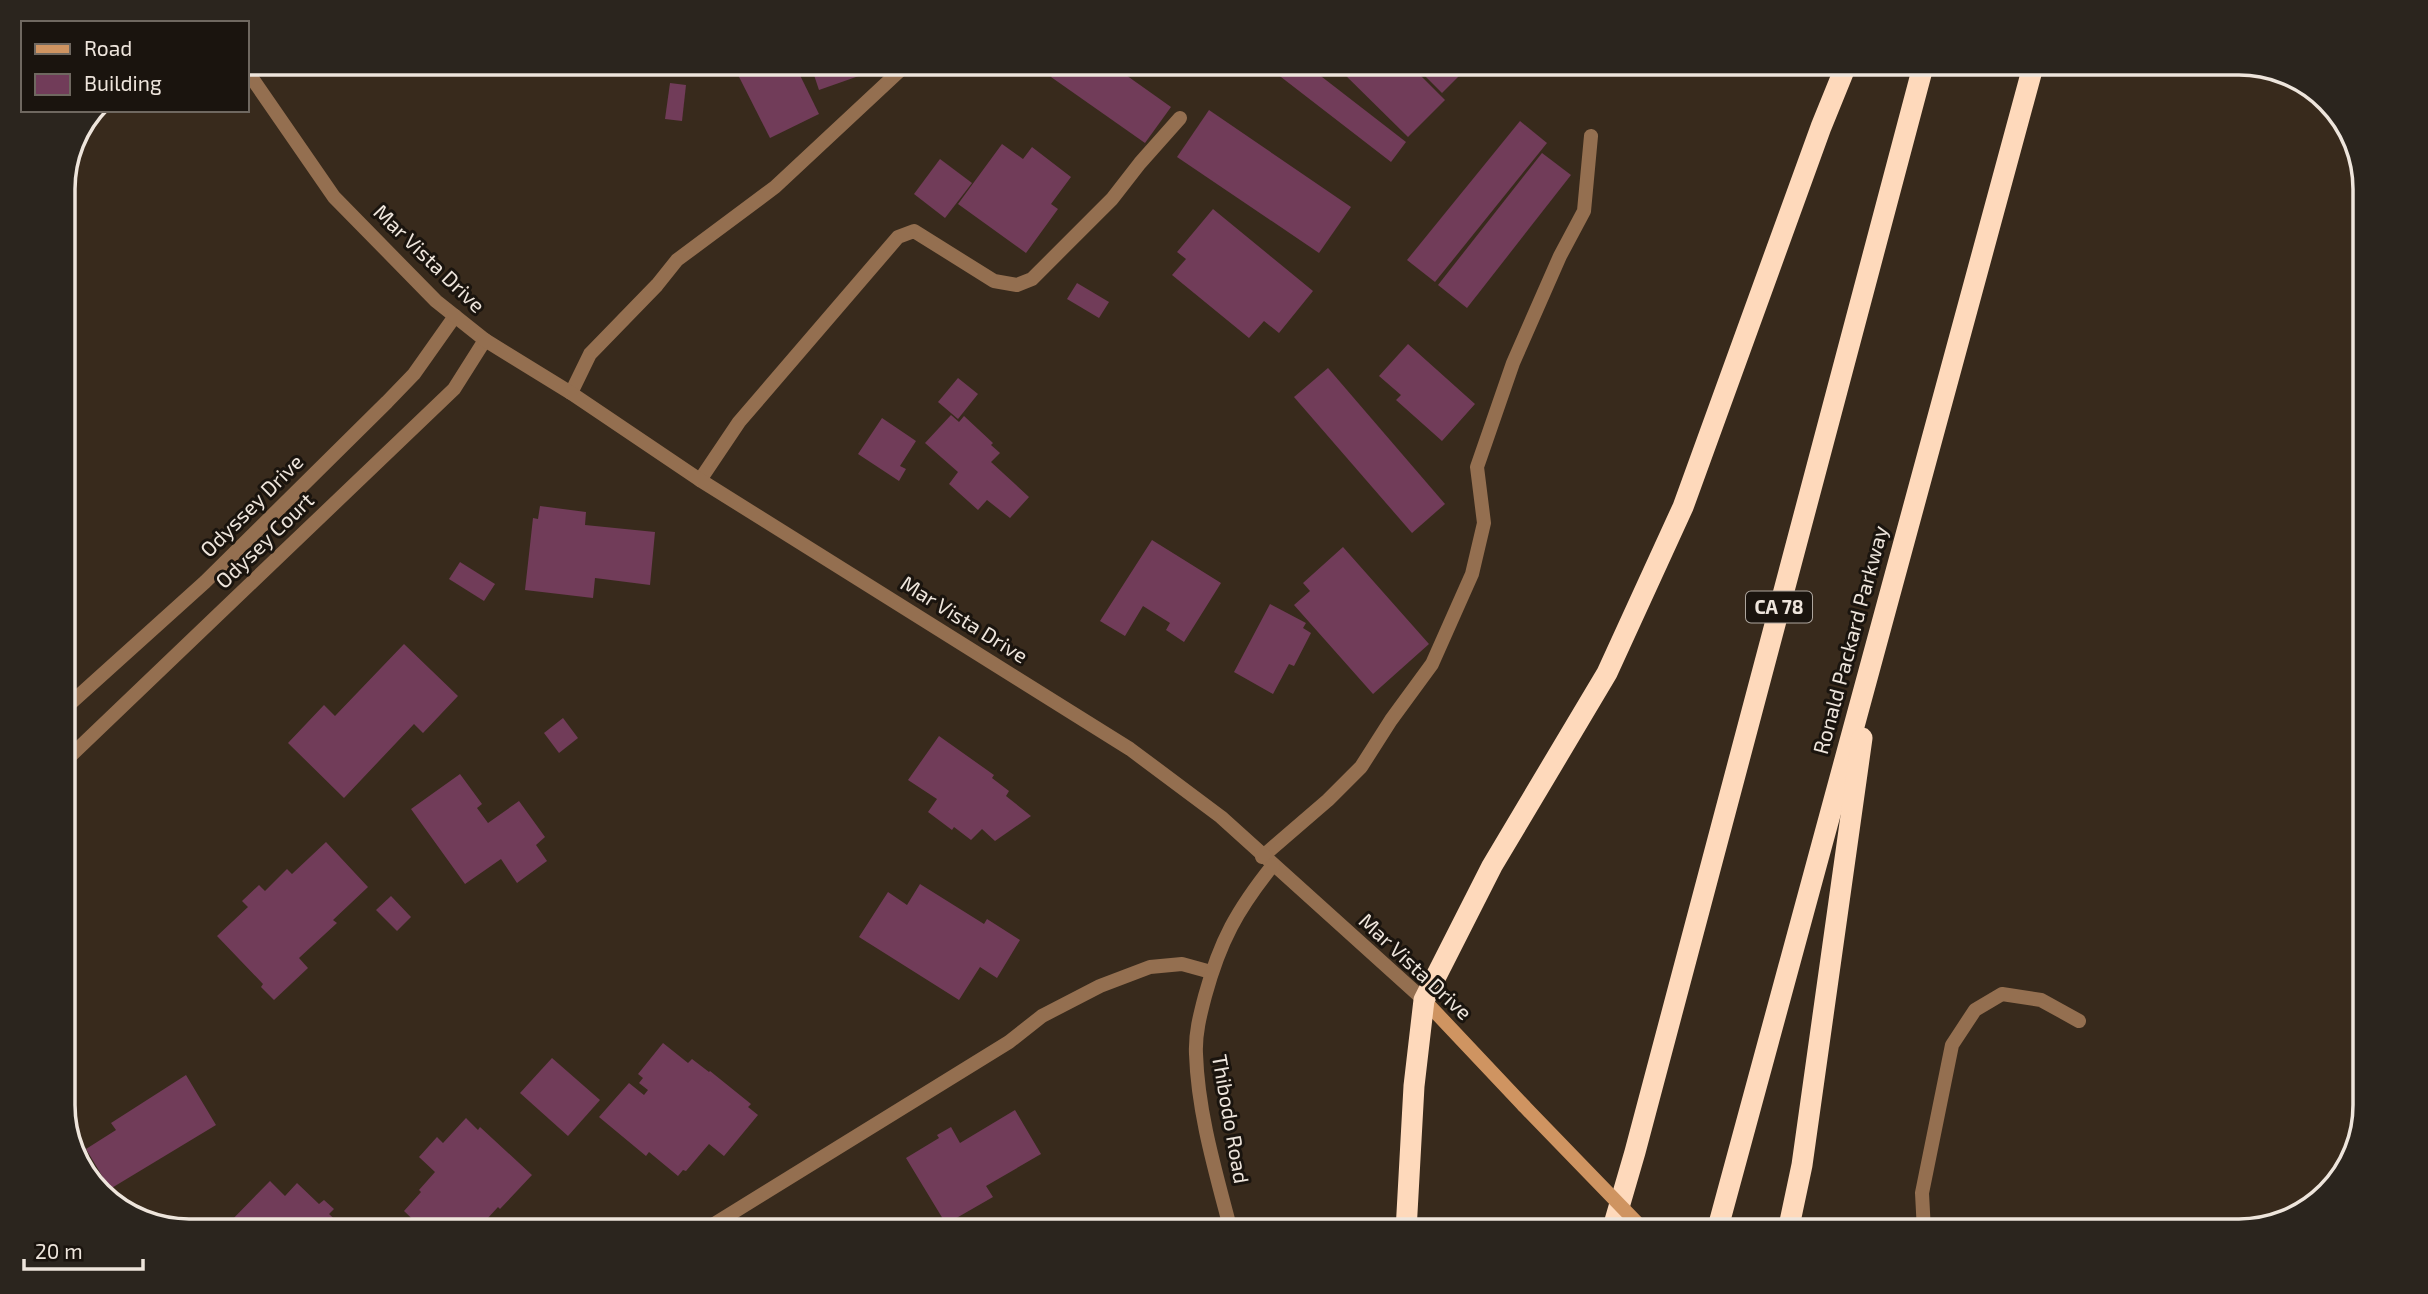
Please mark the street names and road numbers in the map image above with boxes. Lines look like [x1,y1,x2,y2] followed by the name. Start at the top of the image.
[369,199,491,317] street label: Mar Vista Drive
[194,448,307,561] street label: Odyssey Drive
[210,487,318,593] street label: Odysey Court
[1807,523,1892,757] street label: Ronald Packard Parkway
[897,570,1033,668] street label: Mar Vista Drive
[1746,592,1812,622] road number: CA 78
[1355,907,1478,1024] street label: Mar Vista Drive
[1208,1052,1255,1185] street label: Thibodo Road

